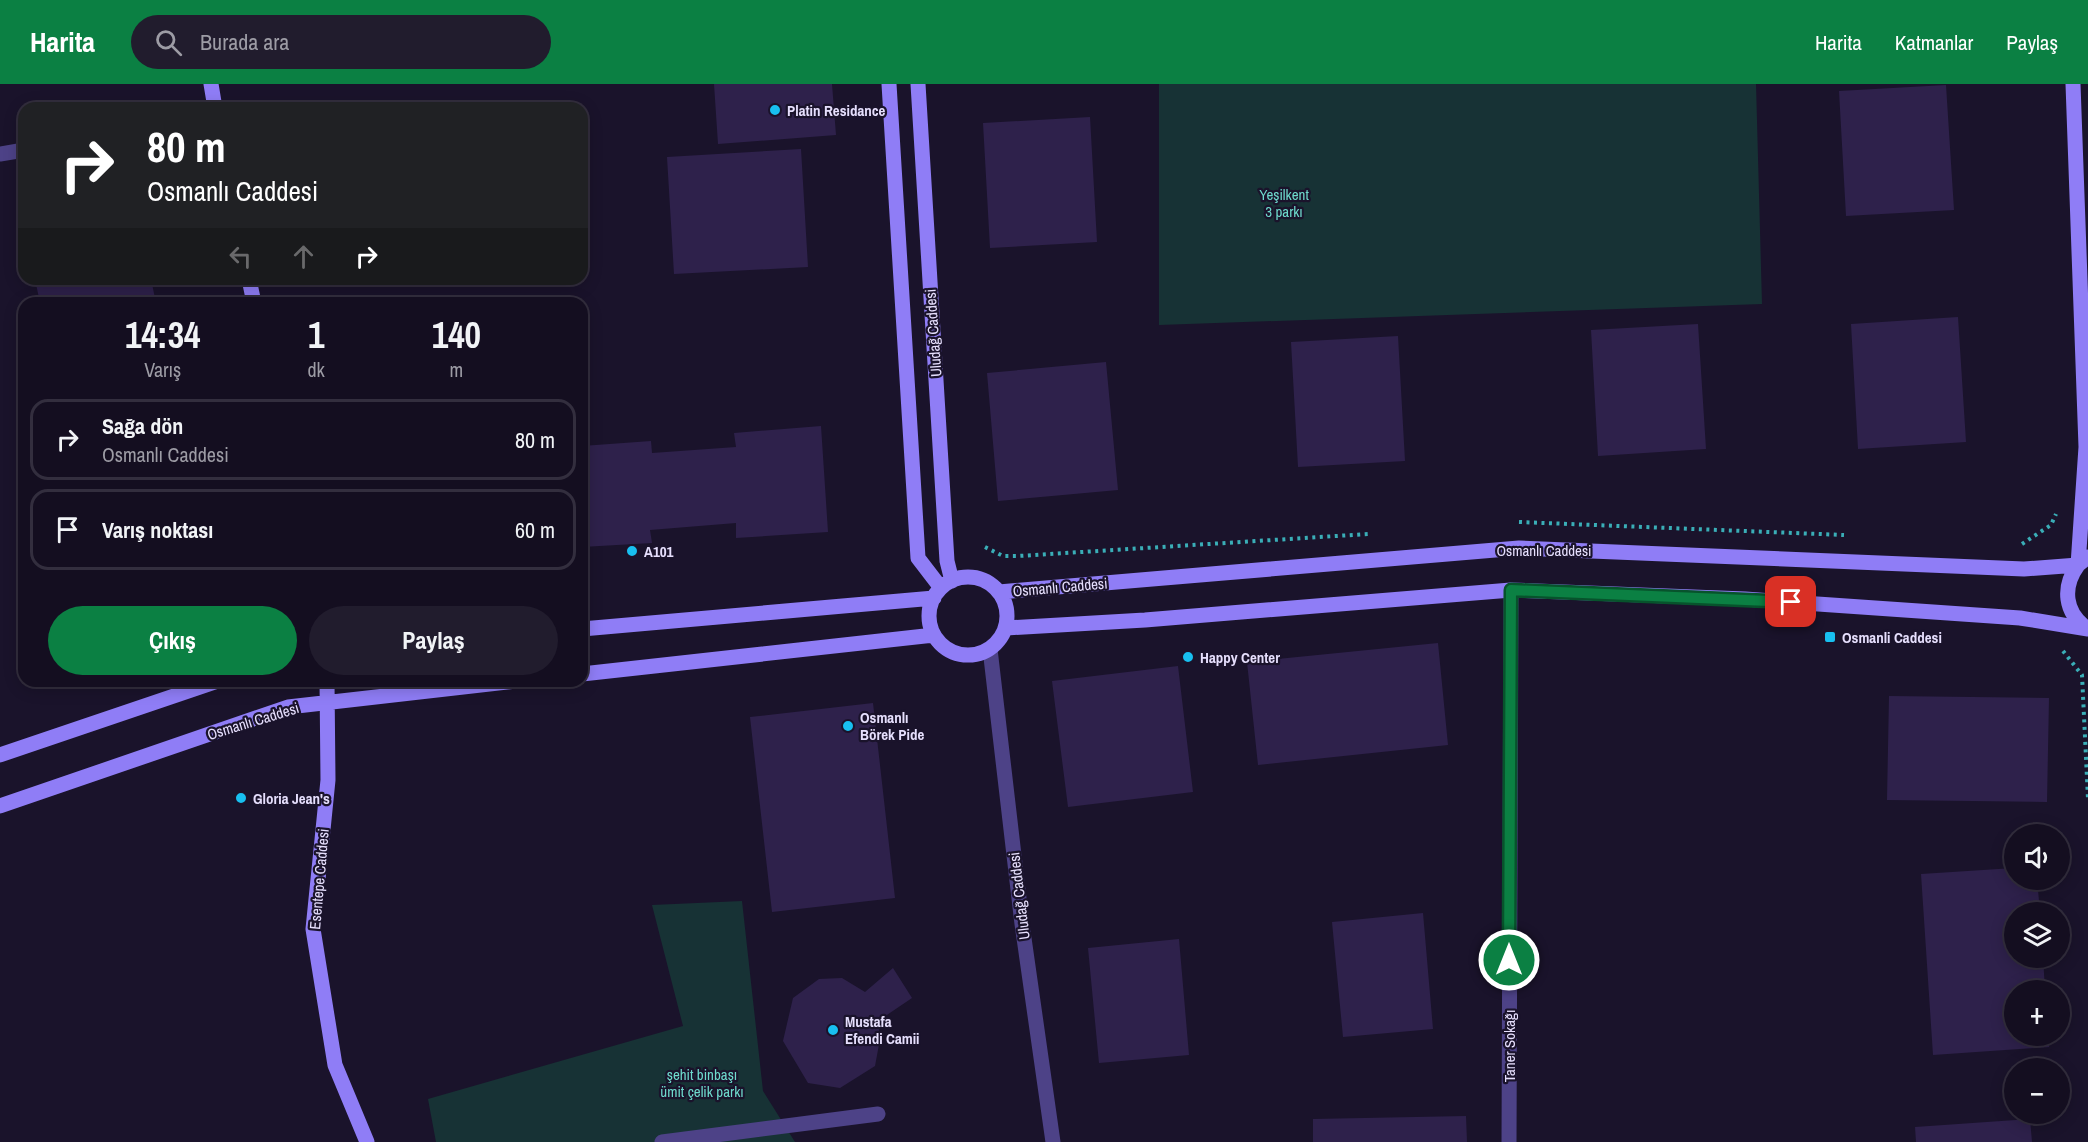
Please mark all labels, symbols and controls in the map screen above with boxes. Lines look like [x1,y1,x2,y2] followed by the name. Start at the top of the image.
[131,15,551,69] search box
[30,23,95,61] text: Harita
[152,26,185,59] icon: search
[200,27,289,57] text: Burada ara
[1815,28,1862,57] text: Harita
[1895,28,1973,57] text: Katmanlar
[2006,28,2058,57] text: Paylaş
[787,100,886,121] place label: Platin Residance
[768,103,782,117] marker: Platin Residance
[147,119,226,175] text: 80 m
[48,126,126,204] icon: right
[147,173,318,209] text: Osmanlı Caddesi
[1259,184,1309,222] park label: Yeşilkent 3 parkı
[224,240,257,273] icon: left
[287,240,320,273] icon: ahead
[350,240,383,273] icon: right
[919,288,947,378] street label: Uludağ Caddesi
[125,311,200,359] text: 14:34
[308,311,324,359] text: 1
[432,311,481,359] text: 140
[144,356,181,383] text: Varış
[307,356,325,383] text: dk
[450,356,463,383] text: m
[102,411,183,441] text: Sağa dön
[51,423,84,456] icon: right
[515,425,555,455] text: 80 m
[102,441,229,468] text: Osmanlı Caddesi
[51,513,84,546] icon: arrive
[102,515,213,545] text: Varış noktası
[515,515,555,545] text: 60 m
[1496,540,1592,561] street label: Osmanlı Caddesi
[644,541,674,562] place label: A101
[625,544,639,558] marker: A101
[1012,572,1108,602] street label: Osmanlı Caddesi
[1765,576,1816,627] pin
[1774,585,1807,618] icon: arrive
[48,606,297,675] button: Çıkış
[309,606,558,675] button: Paylaş
[1842,627,1942,648] place label: Osmanli Caddesi
[1823,630,1837,644] marker: Osmanli Caddesi
[1200,647,1280,668] place label: Happy Center
[1181,650,1195,664] marker: Happy Center
[204,697,302,745] street label: Osmanlı Caddesi
[860,707,924,745] place label: Osmanlı Börek Pide
[841,719,855,733] marker: Osmanlı Börek Pide
[253,788,330,809] place label: Gloria Jean's
[234,791,248,805] marker: Gloria Jean's
[2004,824,2070,1124] map controls
[2004,824,2070,890] button: sound
[304,828,334,930] street label: Esentepe Caddesi
[1003,851,1035,941] street label: Uludağ Caddesi
[2004,902,2070,968] button: layers
[1477,928,1541,992] position arrow
[2004,980,2070,1046] button: +
[1499,1010,1520,1082] street label: Taner Sokağı
[845,1011,920,1049] place label: Mustafa Efendi Camii
[826,1023,840,1037] marker: Mustafa Efendi Camii
[2004,1058,2070,1124] button: −
[660,1064,744,1102] park label: şehit binbaşı ümit çelik parkı

